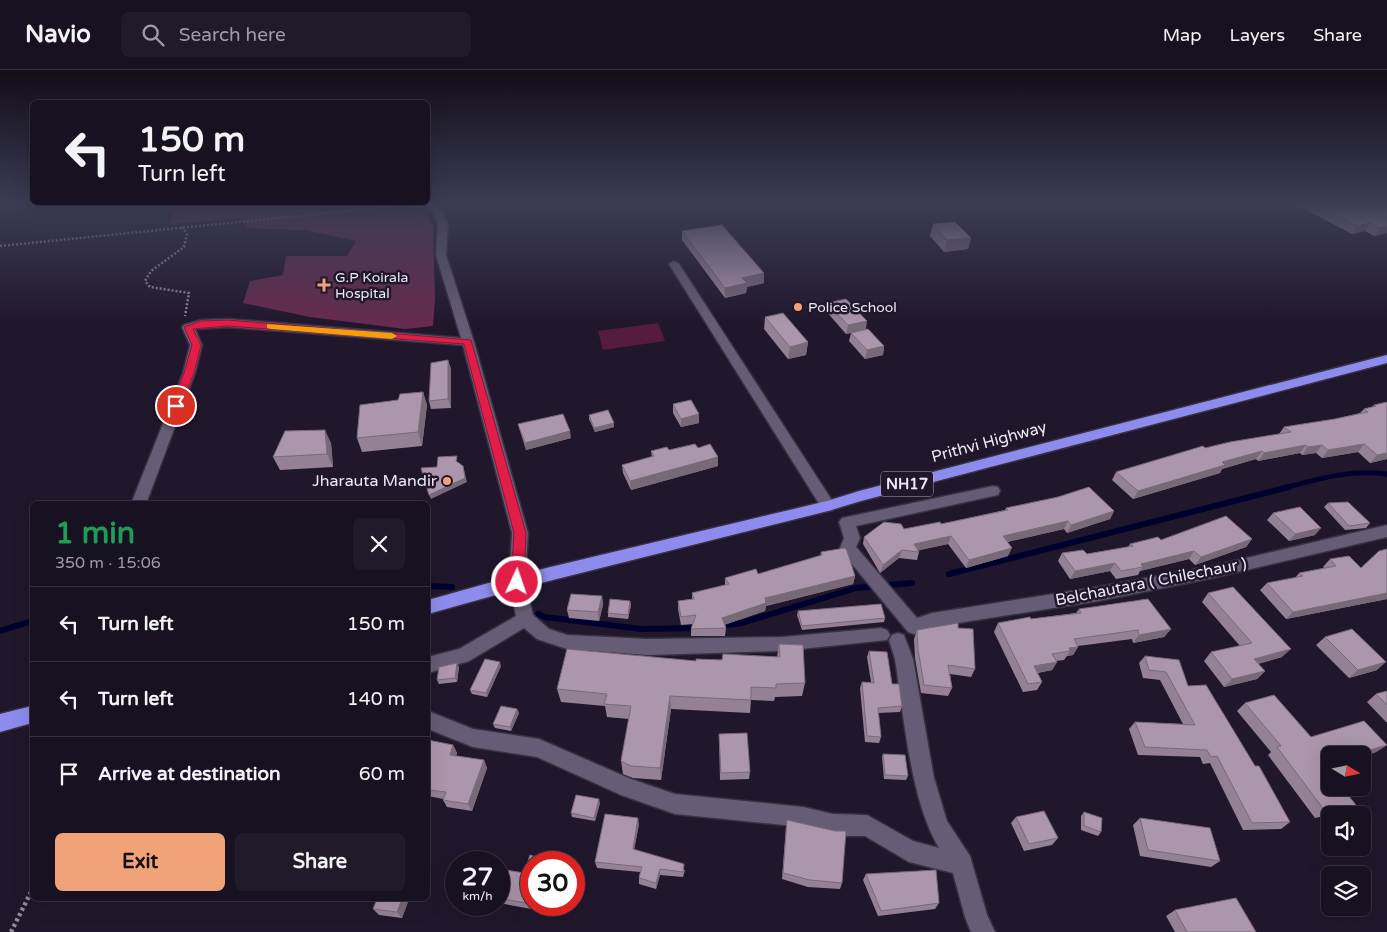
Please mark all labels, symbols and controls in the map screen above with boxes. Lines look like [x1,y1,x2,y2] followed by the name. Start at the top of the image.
[121,12,471,57] search box
[25,20,91,49] text: Navio
[139,21,167,49] icon: search
[179,24,286,46] text: Search here
[1163,24,1202,46] text: Map
[1230,24,1285,46] text: Layers
[1313,24,1362,46] text: Share
[138,119,245,161] text: 150 m
[55,120,120,185] icon: left
[138,161,226,187] text: Turn left
[335,269,408,302] place label: G.P Koirala Hospital
[317,278,331,292] marker: G.P Koirala Hospital
[808,299,897,316] place label: Police School
[792,301,804,313] marker: Police School
[155,385,197,427] pin
[162,392,190,420] icon: arrive
[929,417,1049,467] street label: Prithvi Highway
[312,471,438,491] place label: Jharauta Mandir
[881,472,933,496] road number: NH17
[441,475,453,487] marker: Jharauta Mandir
[55,515,135,552] text: 1 min
[353,518,405,570] button: close
[55,553,161,573] text: 350 m · 15:06
[1054,554,1248,610] street label: Belchautara ( Chilechaur )
[490,555,542,607] position arrow
[55,610,83,638] icon: left
[98,613,174,635] text: Turn left
[347,613,405,635] text: 150 m
[55,685,83,713] icon: left
[98,688,174,710] text: Turn left
[347,688,405,710] text: 140 m
[1321,746,1371,796] north arrow
[1321,746,1371,916] map controls
[55,760,83,788] icon: arrive
[98,763,281,785] text: Arrive at destination
[359,763,405,785] text: 60 m
[1321,806,1371,856] button: sound
[55,833,225,891] button: Exit
[235,833,405,891] button: Share
[520,851,585,916] speed limit sign: 30
[462,862,493,892] text: 27
[1321,866,1371,916] button: layers
[462,889,493,903] text: km/h

